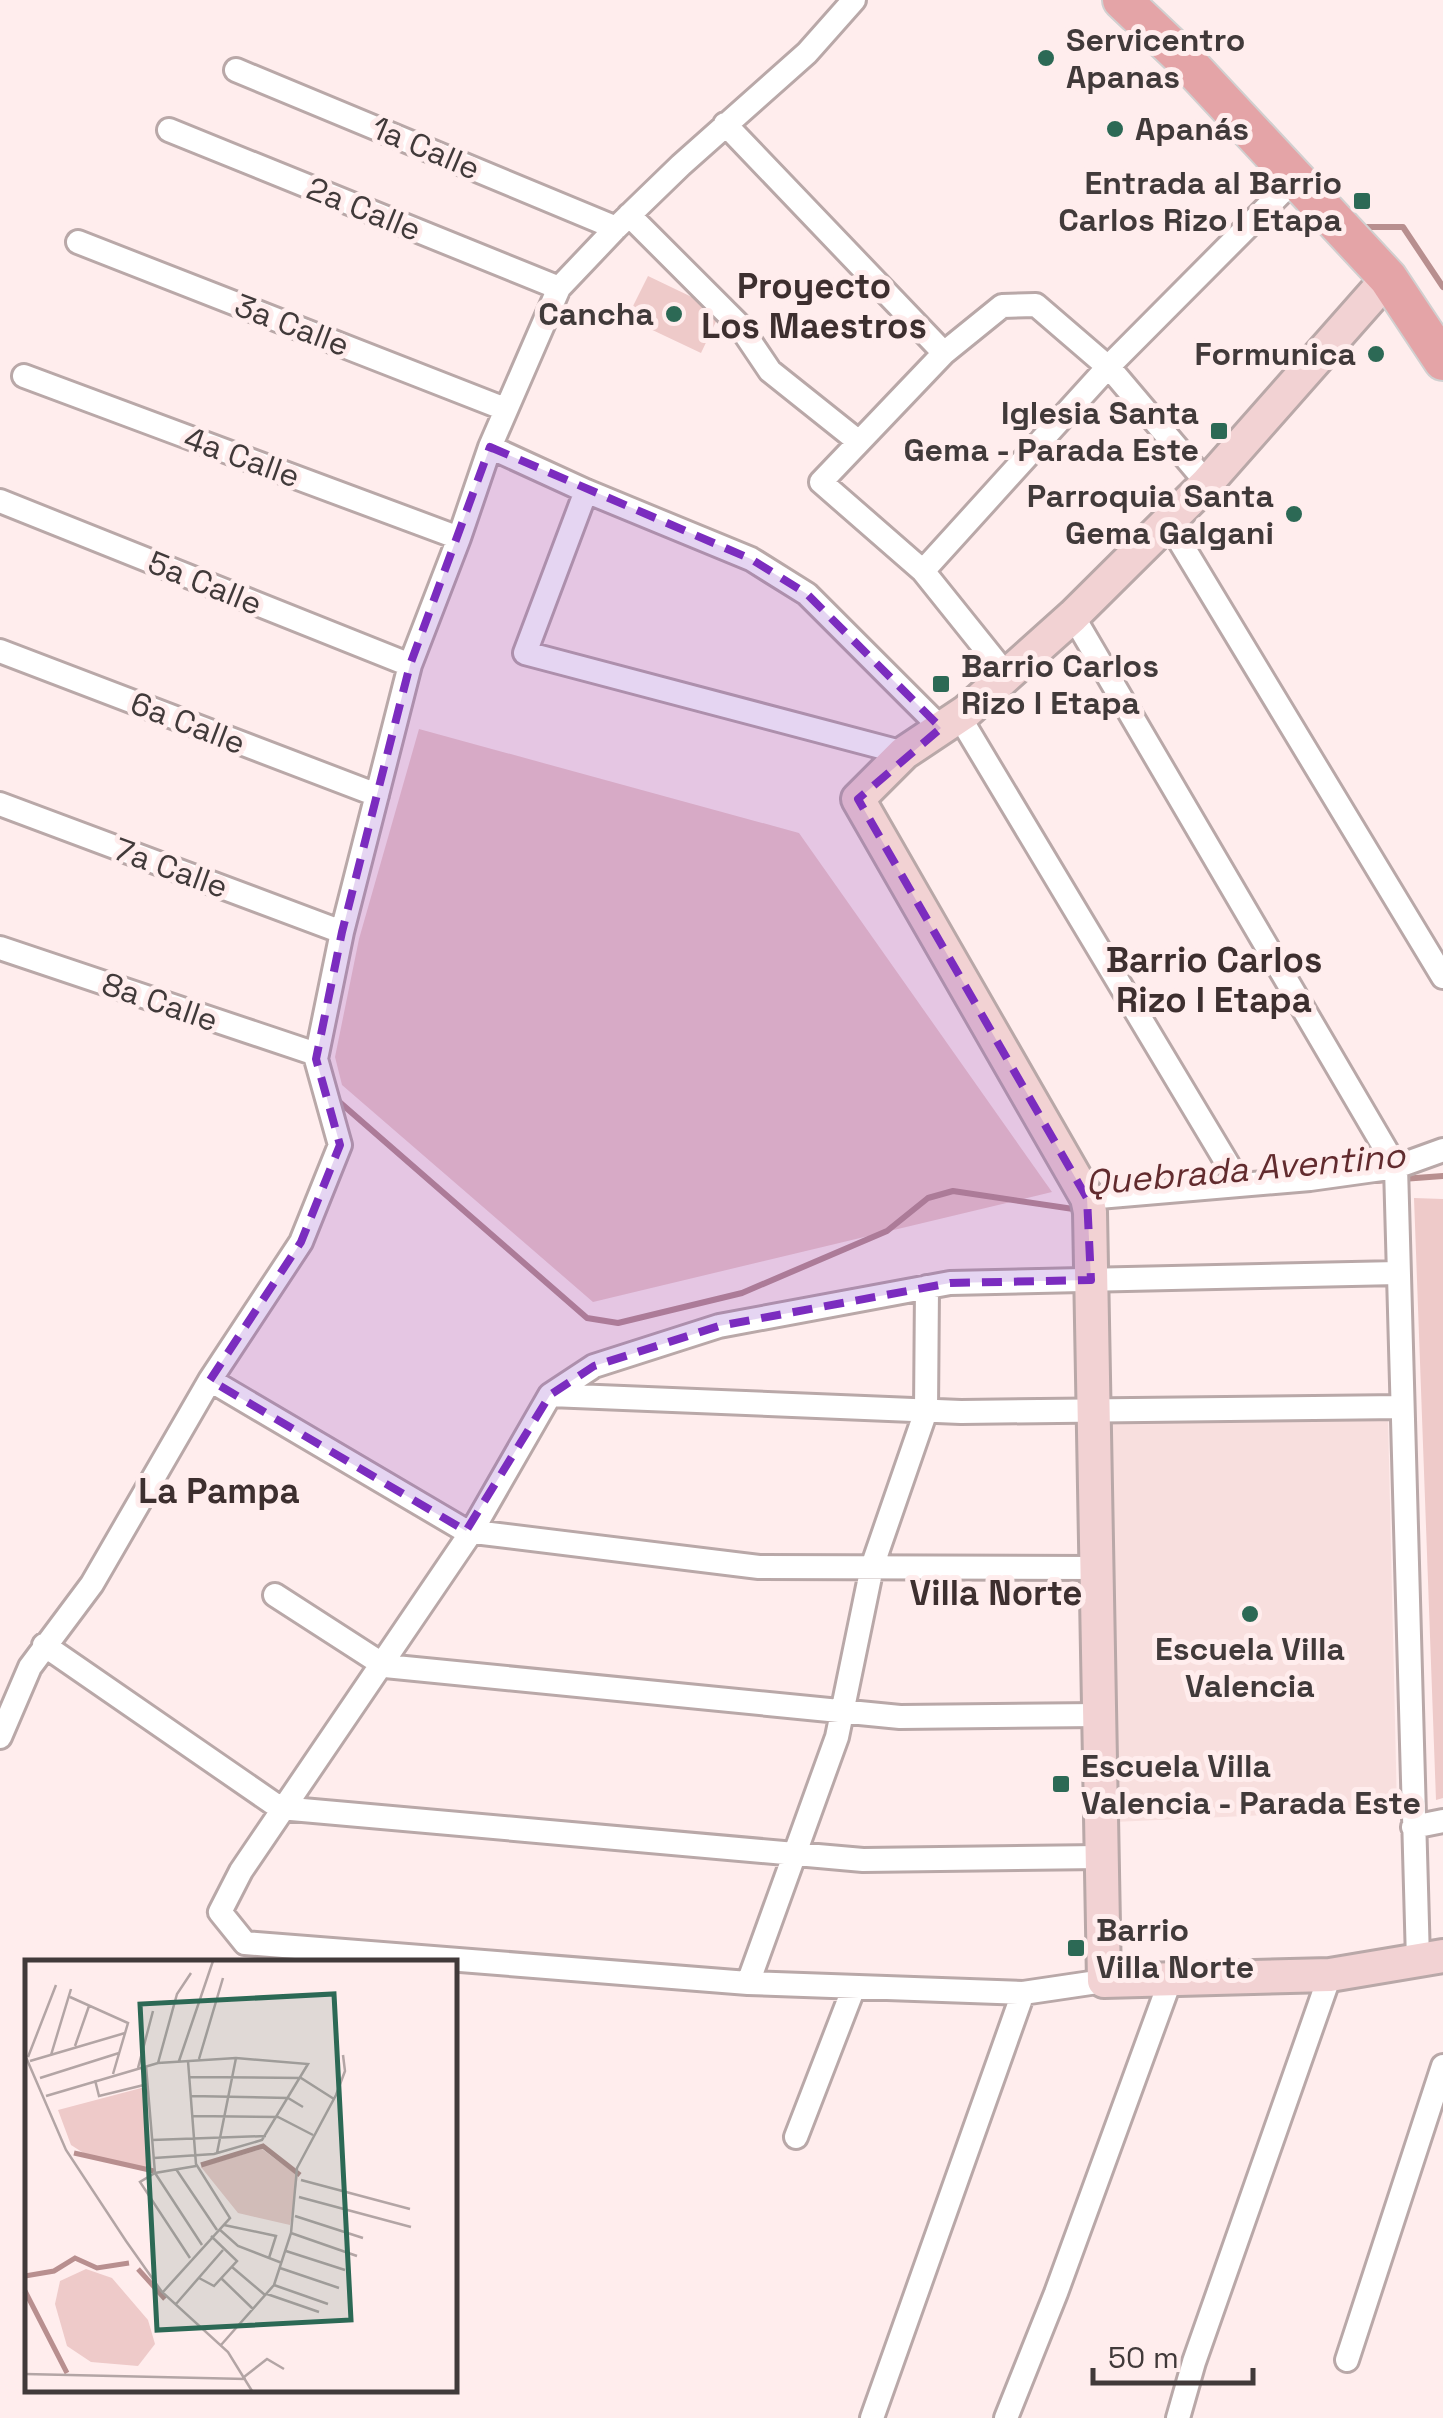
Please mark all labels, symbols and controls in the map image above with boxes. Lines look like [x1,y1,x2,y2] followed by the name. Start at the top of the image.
[1066,20,1245,97] place label: Servicentro Apanas
[1035,47,1057,69] marker: Servicentro Apanas
[366,107,486,189] street label: 1a Calle
[1135,109,1249,149] place label: Apanás
[1104,118,1126,140] marker: Apanás
[1058,163,1342,240] place label: Entrada al Barrio Carlos Rizo I Etapa
[301,168,427,250] street label: 2a Calle
[1351,190,1373,212] marker: Entrada al Barrio Carlos Rizo I Etapa
[701,264,927,348] district label: Proyecto Los Maestros
[229,285,355,365] street label: 3a Calle
[538,294,654,334] place label: Cancha
[663,303,685,325] marker: Cancha
[1195,334,1356,374] place label: Formunica
[1365,343,1387,365] marker: Formunica
[903,393,1199,470] place label: Iglesia Santa Gema - Parada Este
[179,418,305,496] street label: 4a Calle
[1208,420,1230,442] marker: Iglesia Santa Gema - Parada Este
[1027,476,1274,553] place label: Parroquia Santa Gema Galgani
[1283,503,1305,525] marker: Parroquia Santa Gema Galgani
[142,542,268,624] street label: 5a Calle
[961,646,1159,723] place label: Barrio Carlos Rizo I Etapa
[930,673,952,695] marker: Barrio Carlos Rizo I Etapa
[125,683,251,763] street label: 6a Calle
[109,829,233,907] street label: 7a Calle
[1106,938,1322,1022] district label: Barrio Carlos Rizo I Etapa
[97,964,223,1040] street label: 8a Calle
[1083,1133,1408,1205] water label: Quebrada Aventino
[138,1469,300,1513] district label: La Pampa
[910,1571,1082,1615] district label: Villa Norte
[1239,1603,1261,1625] marker: Escuela Villa Valencia
[1155,1629,1345,1706] place label: Escuela Villa Valencia
[1081,1746,1421,1823] place label: Escuela Villa Valencia - Parada Este
[1050,1773,1072,1795] marker: Escuela Villa Valencia - Parada Este
[1096,1910,1254,1987] place label: Barrio Villa Norte
[1065,1937,1087,1959] marker: Barrio Villa Norte
[25,1960,458,2393] inset map
[1093,2323,1253,2385] scale bar
[1108,2338,1179,2377] text: 50 m

